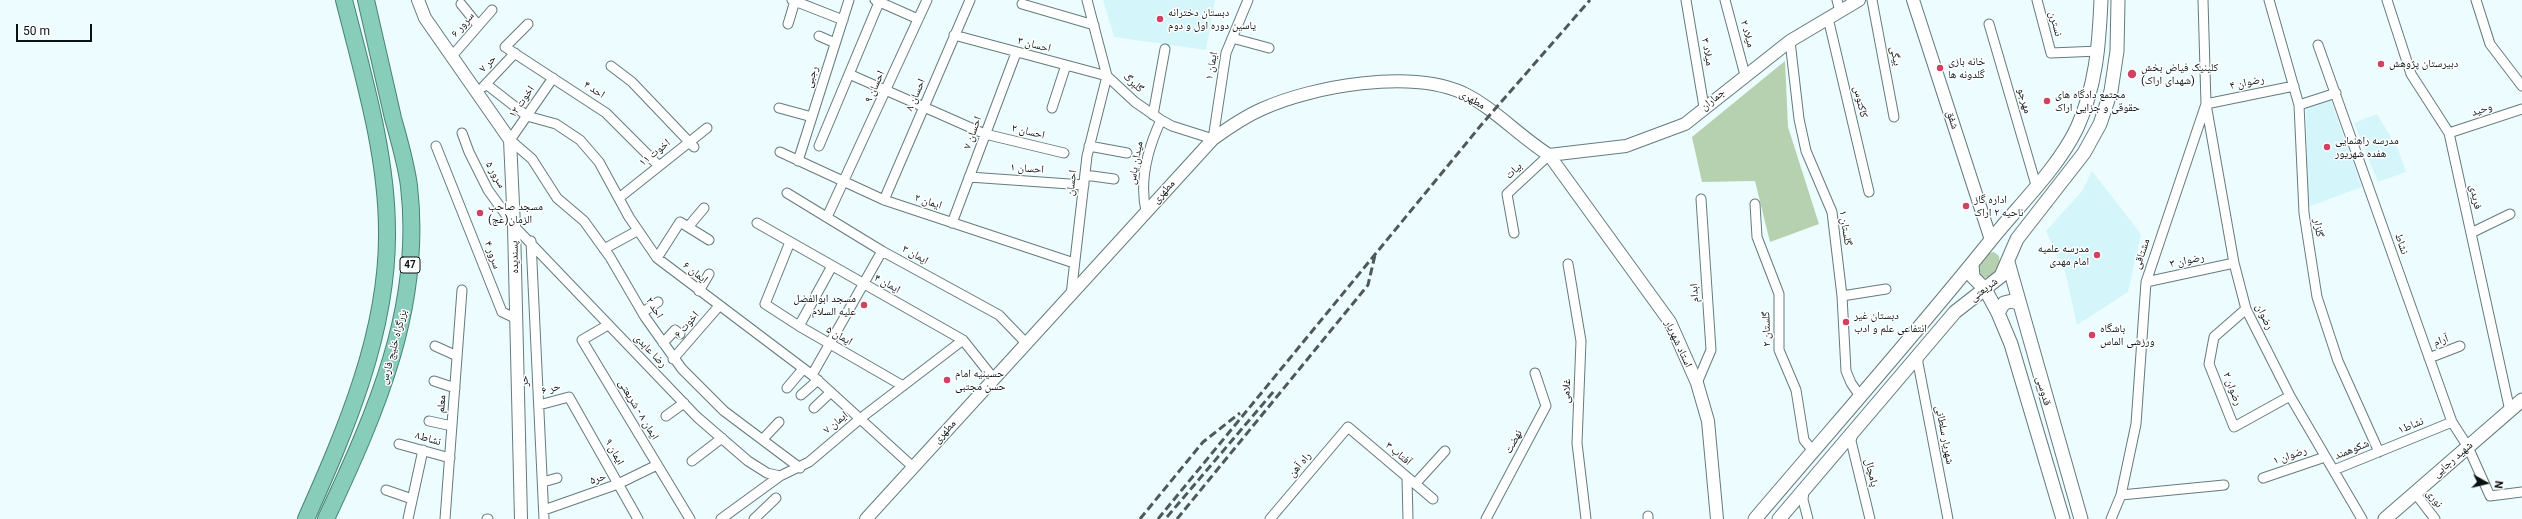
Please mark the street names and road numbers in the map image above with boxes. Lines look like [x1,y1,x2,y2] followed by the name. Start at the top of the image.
[449,10,477,40] street label: سرور ۶
[2045,10,2065,38] street label: نسترن
[1737,19,1757,49] street label: میلاد ۲
[1016,35,1052,55] street label: احسان ۳
[1698,37,1716,67] street label: میلاد ۳
[1887,45,1903,67] street label: بیگی
[1203,51,1221,81] street label: ایمان ۱
[477,53,499,75] street label: حر ۷
[802,64,822,90] street label: رجبی
[862,69,888,105] street label: احسان ۹
[1120,70,1146,96] street label: گلبرگ
[2229,73,2265,93] street label: رضوان ۴
[903,77,929,113] street label: احسان ۸
[581,78,607,102] street label: احد ۴
[506,84,538,120] street label: اخوت ۱۲
[1850,85,1870,119] street label: کاکتوس
[1698,86,1728,114] street label: جماران
[1457,87,1487,113] street label: مطهری
[2014,87,2034,115] street label: مهرجو
[2470,100,2494,120] street label: وحید
[1943,109,1961,131] street label: شفق
[961,115,985,151] street label: احسان ۷
[1010,122,1046,142] street label: احسان ۲
[637,137,673,169] street label: اخوت ۱۱
[1126,140,1146,186] street label: میدان یاس
[482,159,508,191] street label: سرور ۵
[1503,160,1525,182] street label: بیات
[1010,161,1044,177] street label: احسان ۱
[1064,169,1080,197] street label: احسان
[1150,177,1178,207] street label: مطهری
[2466,183,2484,211] street label: فریدی
[913,191,943,213] street label: ایمان ۲
[1836,209,1854,247] street label: گلستان ۱
[2310,218,2326,238] street label: گلزار
[2391,232,2411,256] street label: نشاط
[2131,237,2153,271] street label: مشتاقی
[481,239,503,271] street label: سرور ۴
[508,240,522,274] street label: پسندیده
[900,242,930,268] street label: ایمان ۳
[2169,251,2205,271] street label: رضوان ۳
[400,257,420,273] road number: 47
[680,259,710,287] street label: ایمان ۶
[872,271,902,297] street label: ایمان ۴
[1967,275,2001,305] street label: شریعتی
[1688,283,1702,303] street label: ابدام
[642,295,666,321] street label: احد ۲
[2252,302,2276,332] street label: رضوان
[378,308,410,386] street label: بزرگراه خلیج فارس
[672,309,702,341] street label: اخوت ۶
[1760,311,1774,347] street label: گلستان ۲
[1661,318,1695,370] street label: استاد شهریار
[824,323,854,349] street label: ایمان ۵
[631,331,669,371] street label: رضا عابدی
[2432,332,2450,350] street label: آرام
[2220,370,2244,408] street label: رضوان ۲
[518,375,532,387] street label: حر
[2033,375,2053,407] street label: قدوسی
[615,378,661,442] street label: ایمان ۸ - شریعتی
[1560,378,1574,404] street label: غلامی
[540,380,562,398] street label: حر ۶
[435,395,449,413] street label: معلم
[1932,404,1956,466] street label: شهریار سلطانی
[821,409,851,437] street label: ایمان ۷
[2396,415,2426,437] street label: نشاط۱
[931,417,959,447] street label: مطهری
[1502,428,1526,456] street label: نهضت
[413,429,443,449] street label: نشاط۸
[601,437,627,467] street label: ایمان ۹
[2333,437,2371,463] street label: شکوهمند
[1382,439,1414,469] street label: آفتاب ۳
[2430,439,2476,481] street label: شهید رجایی
[2271,444,2309,468] street label: رضوان ۱
[1286,450,1314,480] street label: راه آهن
[1861,458,1881,488] street label: پامچال
[588,470,608,488] street label: حر۵
[2423,487,2445,511] street label: نوری

